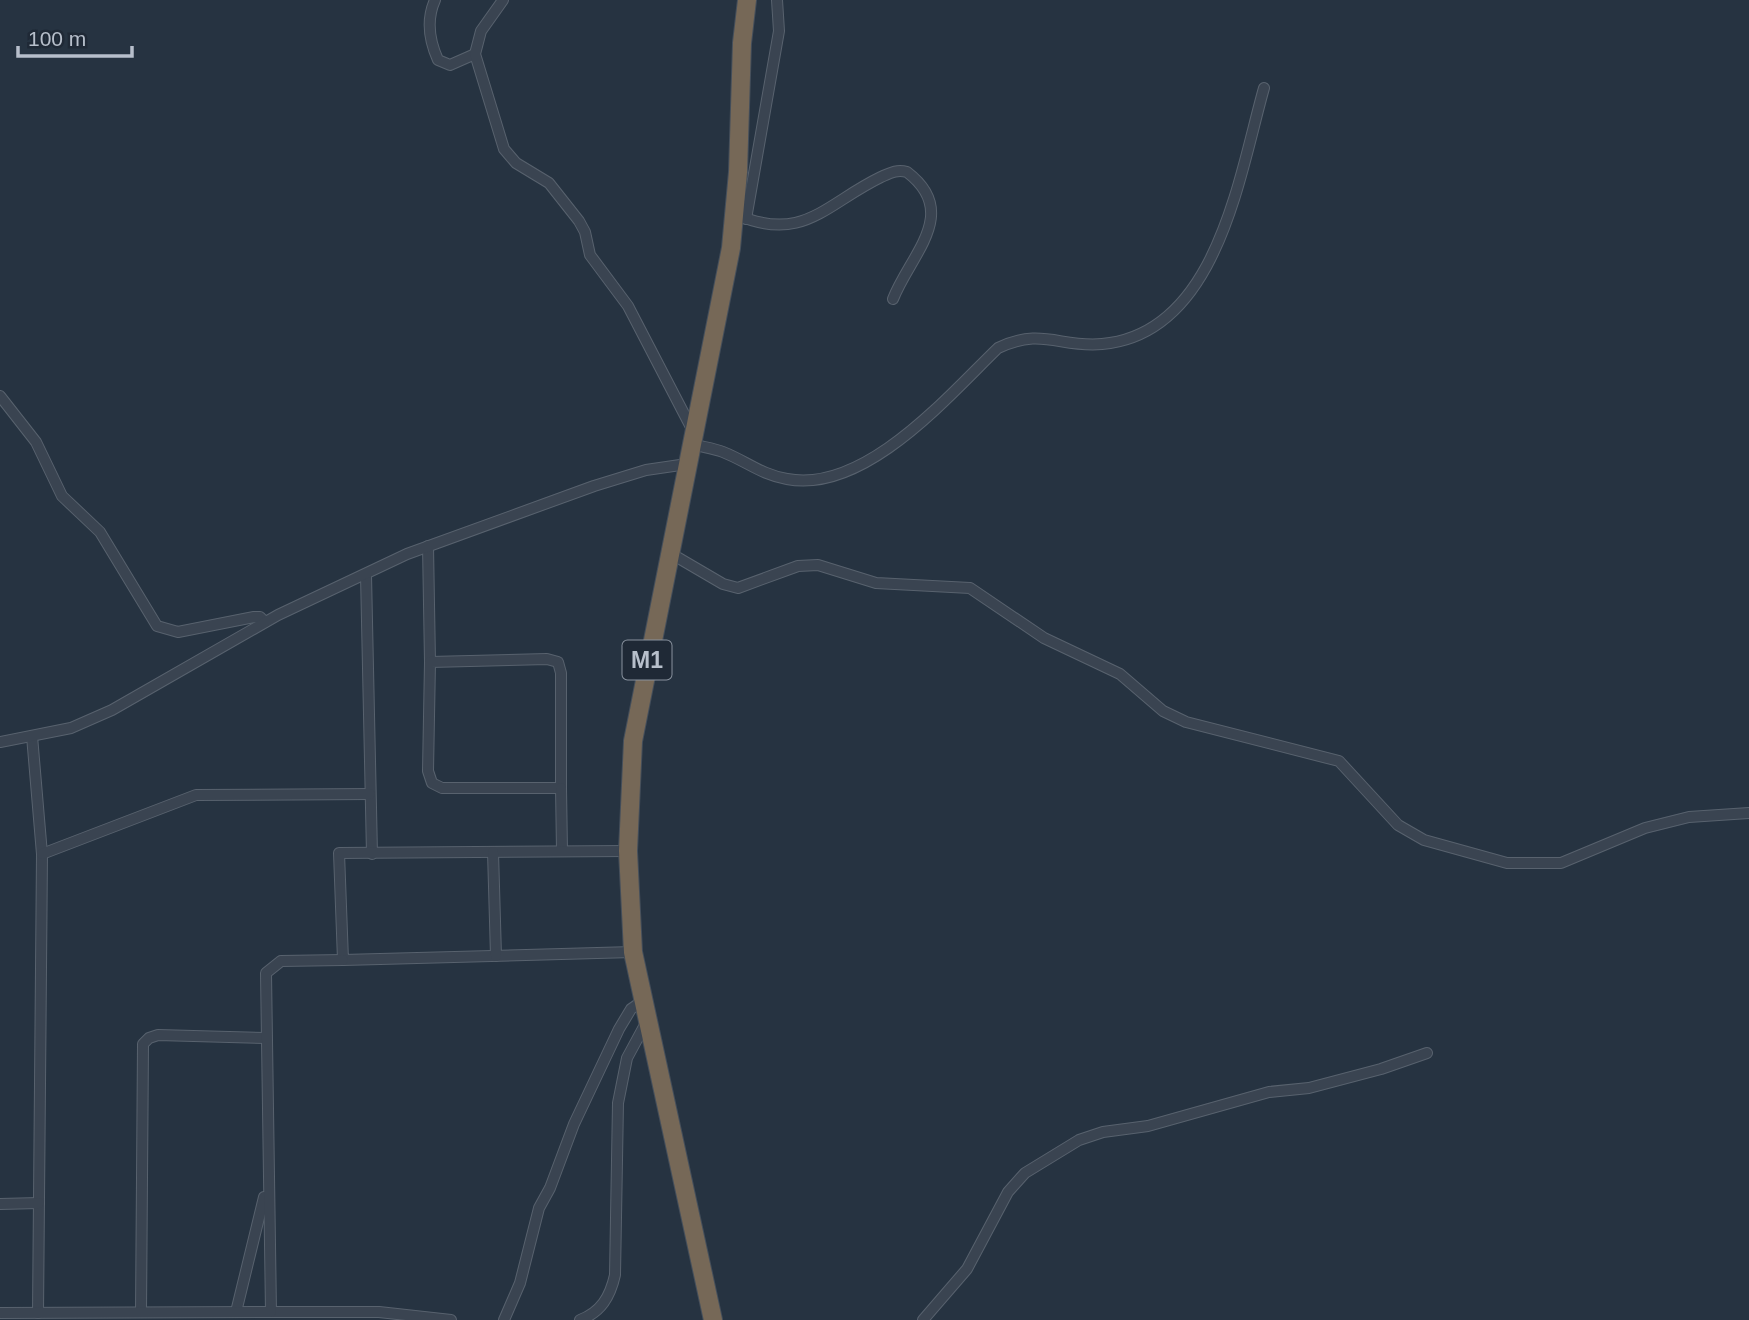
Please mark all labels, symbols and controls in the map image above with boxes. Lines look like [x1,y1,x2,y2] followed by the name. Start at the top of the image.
[18,14,131,58] scale bar
[28,27,86,50] text: 100 m
[622,640,672,680] road number: M1

